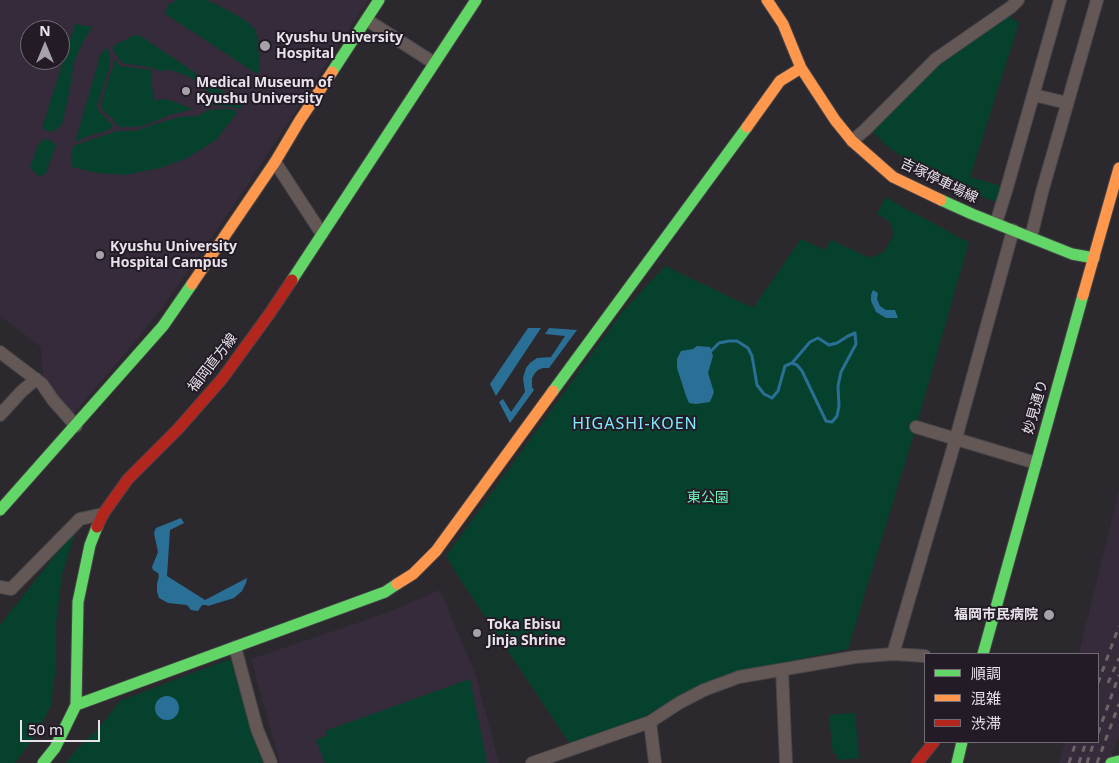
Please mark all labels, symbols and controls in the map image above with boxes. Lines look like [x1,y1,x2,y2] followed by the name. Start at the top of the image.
[20,20,70,70] north arrow
[39,21,51,40] text: N
[276,30,403,62] place label: Kyushu University Hospital
[258,39,272,53] marker: Kyushu University Hospital
[196,75,332,108] place label: Medical Museum of Kyushu University
[180,85,192,97] marker: Medical Museum of Kyushu University
[898,155,980,207] street label: 吉塚停車場線
[110,239,237,272] place label: Kyushu University Hospital Campus
[94,249,106,261] marker: Kyushu University Hospital Campus
[185,330,241,396] street label: 福岡直方線
[1020,378,1052,436] street label: 妙見通り
[571,414,699,434] district label: HIGASHI-KOEN
[687,490,729,506] park label: 東公園
[954,607,1038,623] place label: 福岡市民病院
[1042,608,1056,622] marker: 福岡市民病院
[487,617,566,650] place label: Toka Ebisu Jinja Shrine
[471,627,483,639] marker: Toka Ebisu Jinja Shrine
[924,653,1099,743] legend
[971,663,1001,683] text: 順調
[971,688,1001,708] text: 混雑
[22,710,102,742] scale bar
[971,713,1001,733] text: 渋滞
[28,719,63,739] text: 50 m

